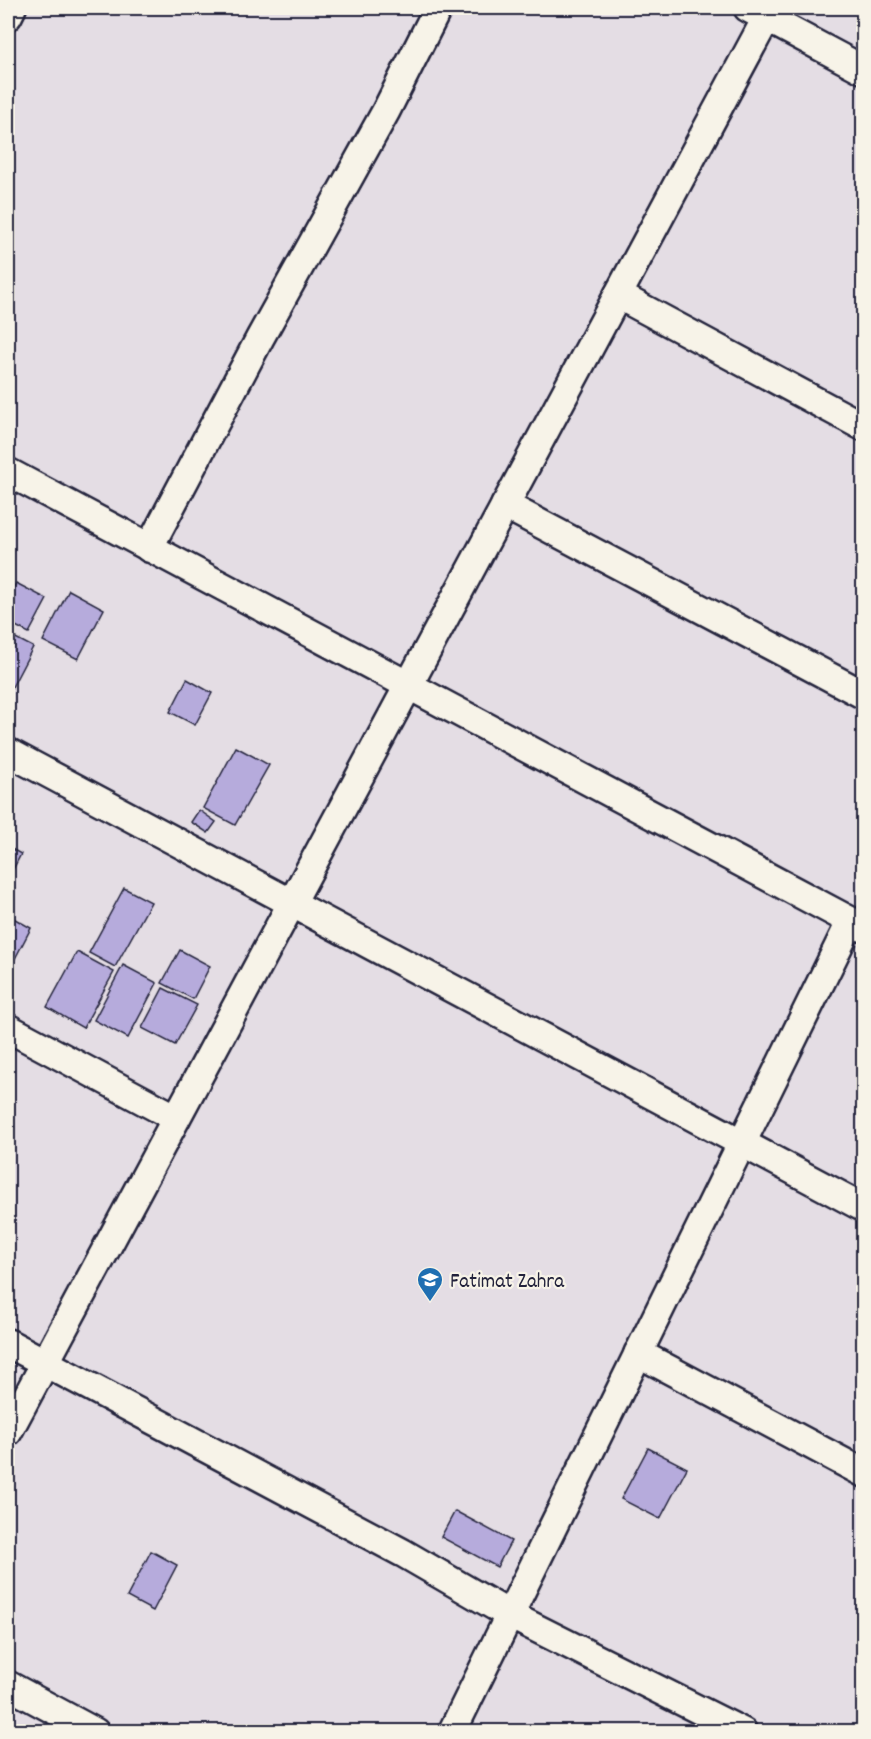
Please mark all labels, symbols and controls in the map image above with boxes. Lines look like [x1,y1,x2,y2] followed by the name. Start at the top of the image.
[415,1265,445,1303] school or university icon: Fatimat Zahra
[450,1268,565,1298] place label: Fatimat Zahra

